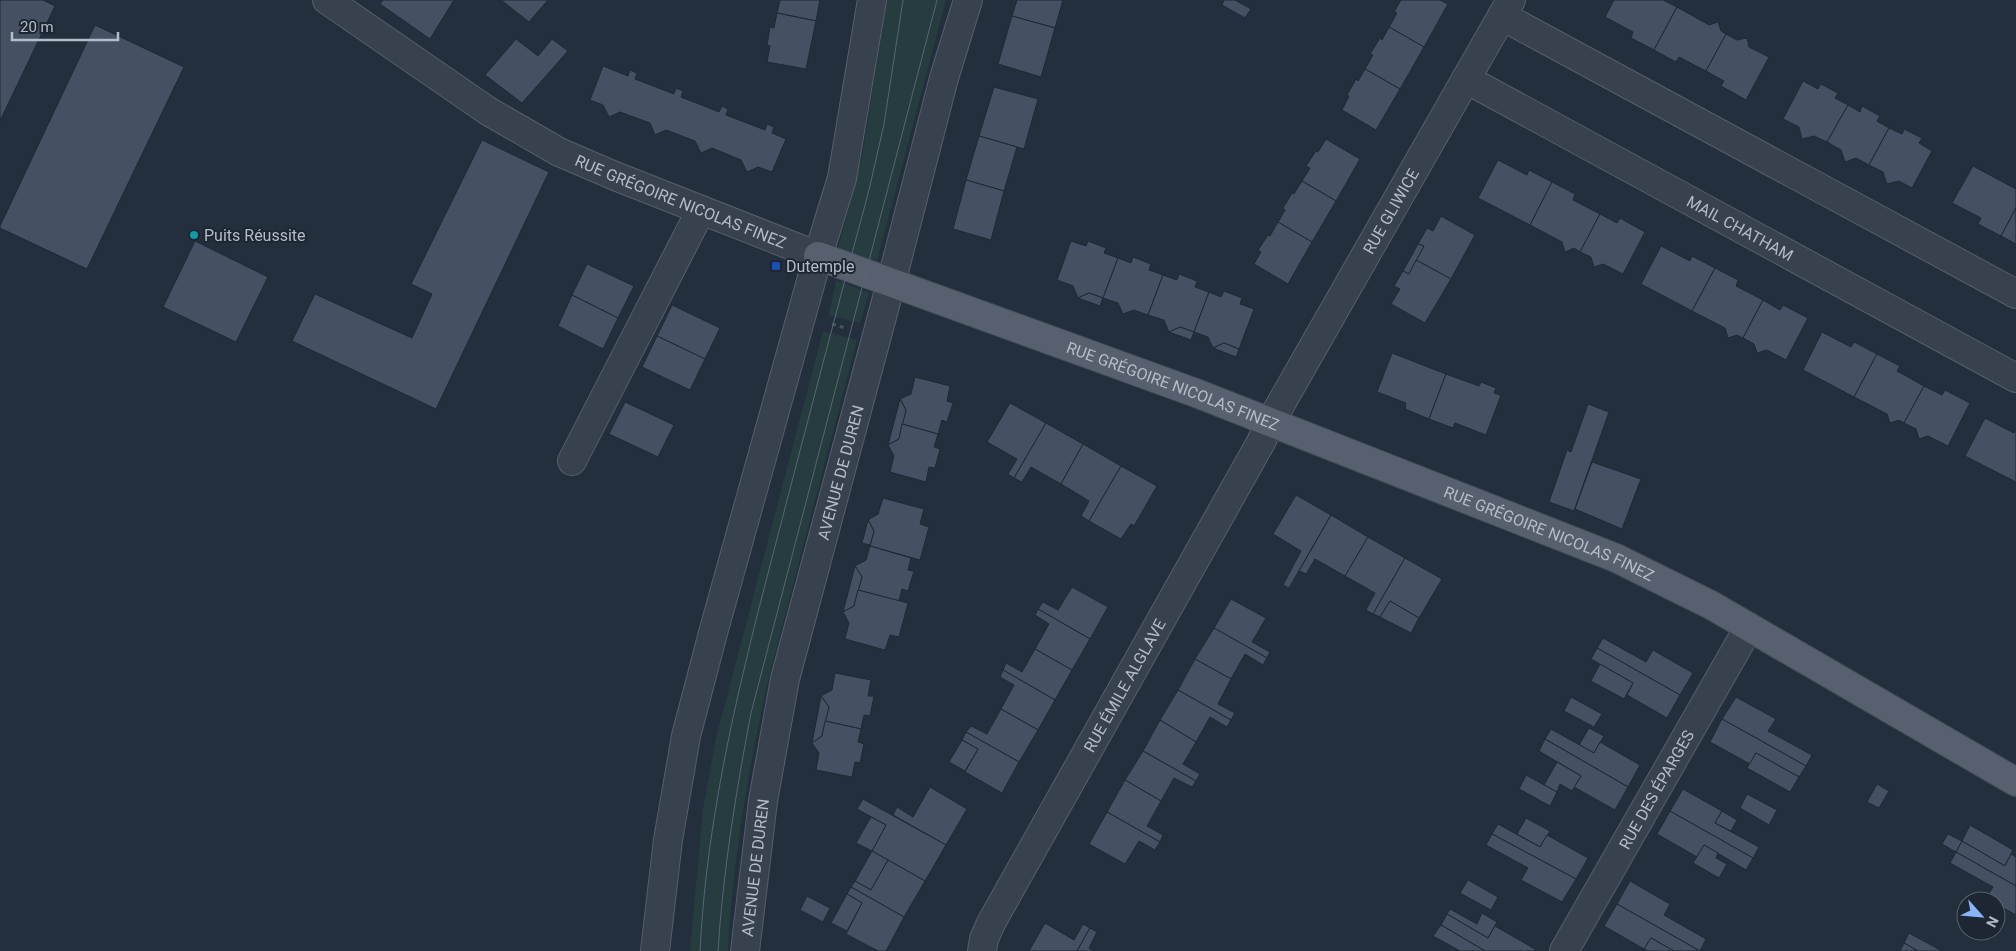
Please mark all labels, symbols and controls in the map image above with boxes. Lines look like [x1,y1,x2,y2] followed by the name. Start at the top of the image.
[12,10,119,42] scale bar
[20,18,54,36] text: 20 m
[572,151,789,253] street label: RUE GRÉGOIRE NICOLAS FINEZ
[1359,165,1423,258] street label: RUE GLIWICE
[1683,192,1796,265] street label: MAIL CHATHAM
[204,226,306,245] place label: Puits Réussite
[188,229,200,241] marker: Puits Réussite
[786,257,854,276] place label: Dutemple
[770,260,782,272] marker: Dutemple
[1064,338,1282,435] street label: RUE GRÉGOIRE NICOLAS FINEZ
[814,403,868,542] street label: AVENUE DE DUREN
[1441,482,1657,585] street label: RUE GRÉGOIRE NICOLAS FINEZ
[1080,616,1170,756] street label: RUE ÉMILE ALGLAVE
[1615,727,1698,853] street label: RUE DES ÉPARGES
[738,798,773,938] street label: AVENUE DE DUREN
[1956,891,2006,941] north arrow
[1983,914,2002,930] text: N

